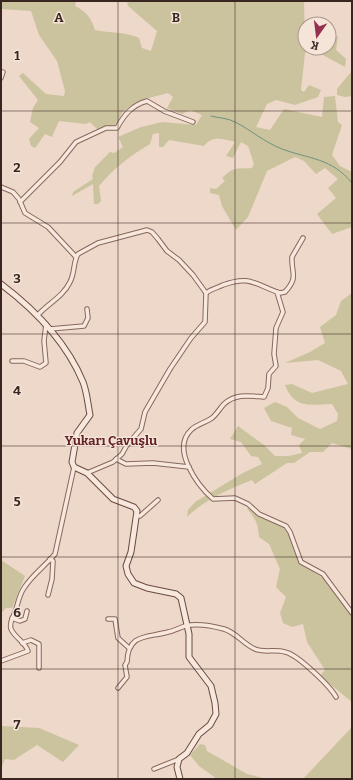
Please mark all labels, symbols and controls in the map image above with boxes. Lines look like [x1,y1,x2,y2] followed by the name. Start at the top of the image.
[54,10,64,25] text: A
[172,10,180,25] text: B
[297,16,337,56] north arrow
[309,38,320,52] text: K
[14,48,20,63] text: 1
[13,160,21,175] text: 2
[13,271,21,286] text: 3
[13,383,21,398] text: 4
[65,433,157,448] district label: Yukarı Çavuşlu
[13,494,21,509] text: 5
[13,605,21,620] text: 6
[14,717,21,732] text: 7

